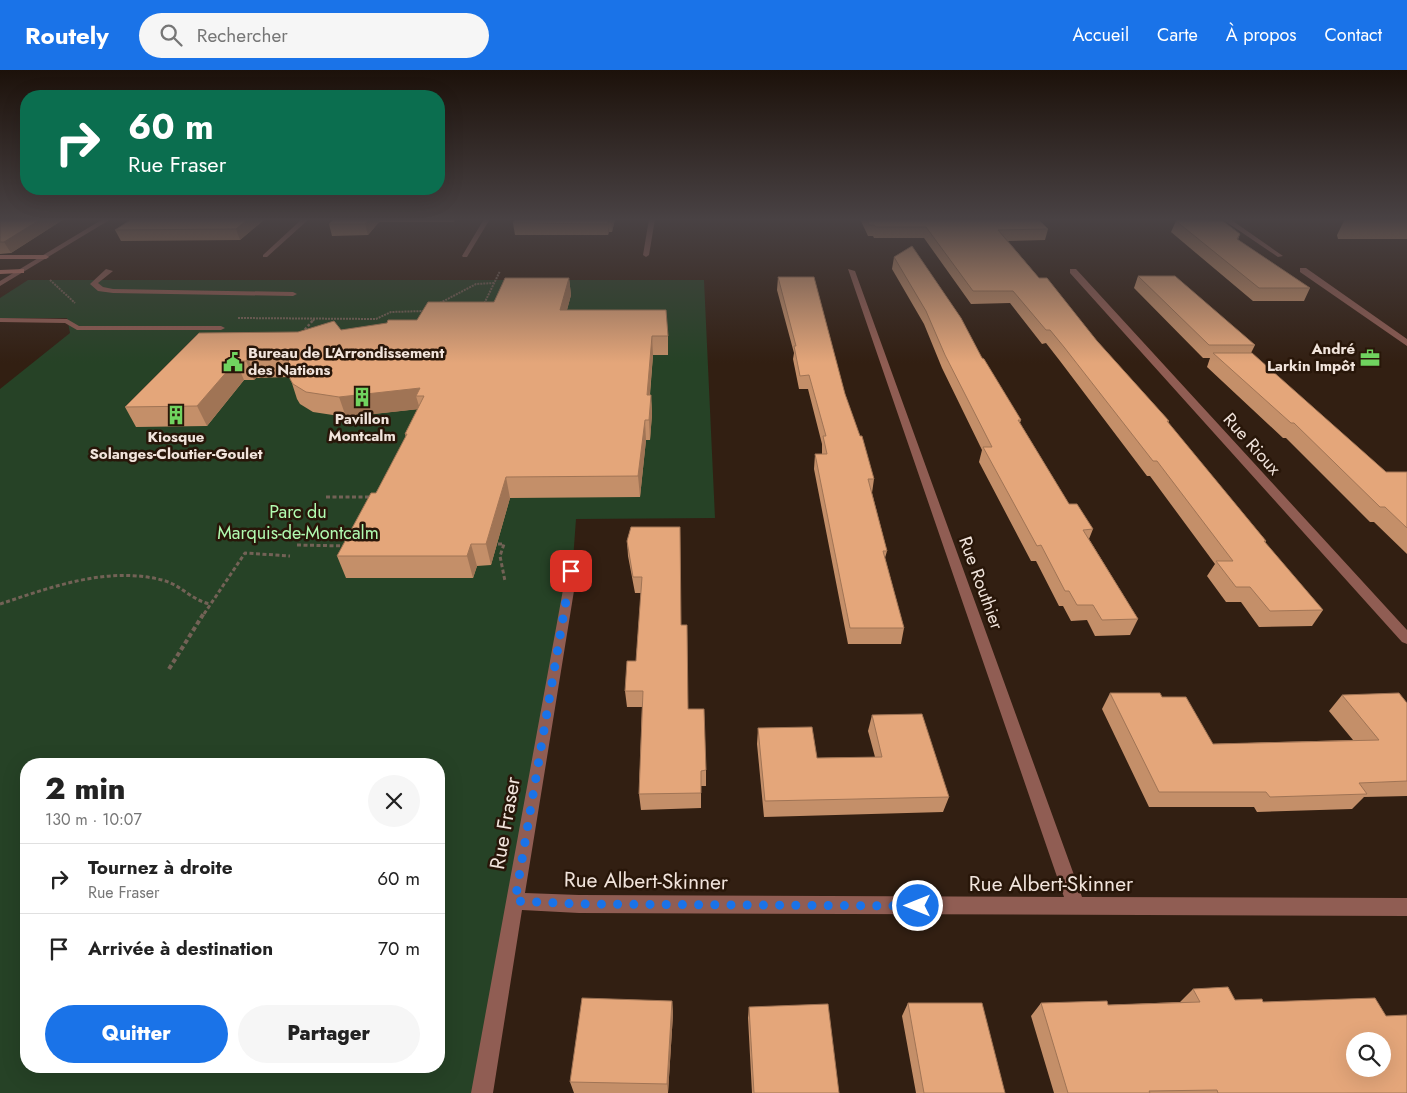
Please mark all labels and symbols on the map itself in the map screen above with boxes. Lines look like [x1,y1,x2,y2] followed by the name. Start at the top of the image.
[1267,338,1355,377] place label: André Larkin Impôt
[248,342,444,381] place label: Bureau de L'Arrondissement des Nations
[1359,347,1381,369] office icon: André Larkin Impôt
[222,351,244,373] public building icon: Bureau de L'Arrondissement des Nations
[351,386,373,408] building icon: Pavillon Montcalm
[165,404,187,426] building icon: Kiosque Solanges-Cloutier-Goulet
[1217,407,1287,481] street label: Rue Rioux
[328,408,396,447] place label: Pavillon Montcalm
[89,426,263,465] place label: Kiosque Solanges-Cloutier-Goulet
[217,499,379,546] park label: Parc du Marquis-de-Montcalm
[952,533,1010,634] street label: Rue Routhier
[550,550,592,592] pin
[482,773,528,872] street label: Rue Fraser
[564,865,729,897] street label: Rue Albert-Skinner
[969,869,1134,899] street label: Rue Albert-Skinner
[891,879,943,931] position arrow

